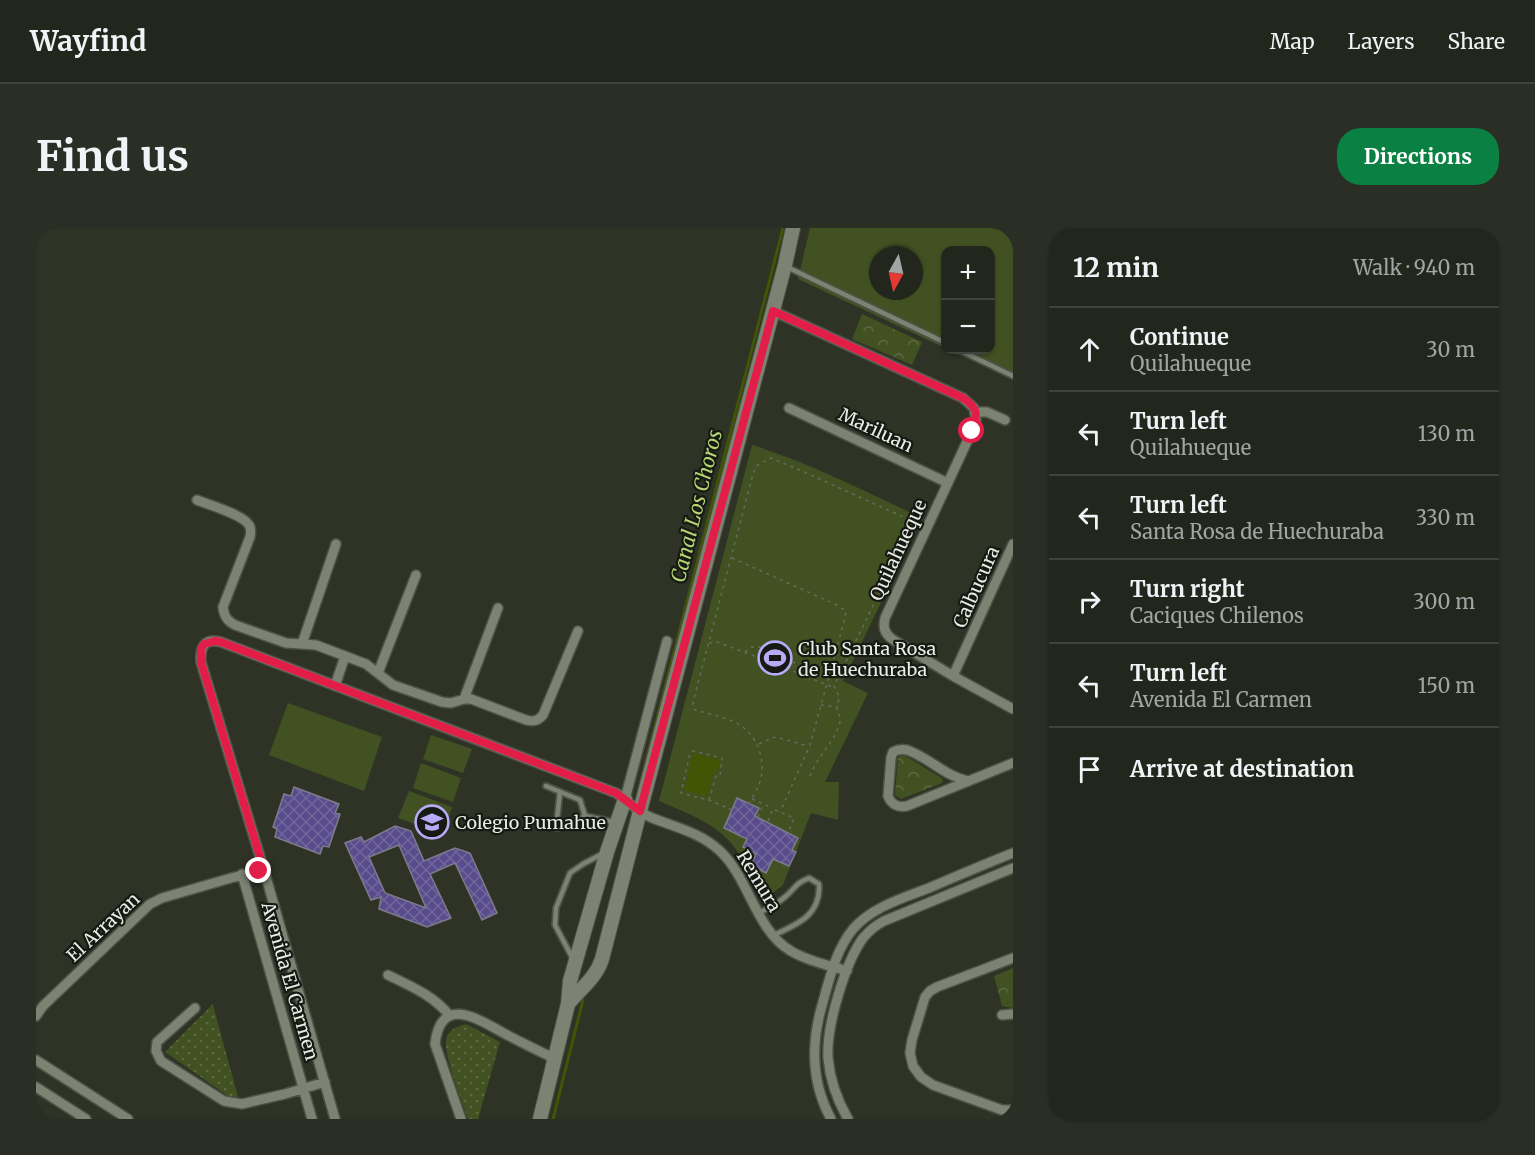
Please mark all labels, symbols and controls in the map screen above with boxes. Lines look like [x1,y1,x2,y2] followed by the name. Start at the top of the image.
[30,23,146,59] text: Wayfind
[1270,28,1315,55] text: Map
[1348,28,1415,55] text: Layers
[1448,28,1505,55] text: Share
[1337,128,1499,185] button: Directions
[36,130,189,182] text: Find us
[869,246,923,300] north arrow
[941,246,995,354] map controls
[941,246,995,300] button: +
[1073,251,1159,284] text: 12 min
[1353,255,1475,280] text: Walk · 940 m
[941,300,995,354] button: −
[1130,323,1229,351] text: Continue
[1073,333,1106,366] icon: ahead
[1426,337,1475,362] text: 30 m
[1130,351,1251,376] text: Quilahueque
[835,403,917,457] street label: Mariluan
[1130,407,1227,435] text: Turn left
[958,417,984,443] route start
[1073,417,1106,450] icon: left
[1418,421,1475,446] text: 130 m
[665,427,727,585] water label: Canal Los Choros
[1130,435,1251,460] text: Quilahueque
[1130,491,1227,519] text: Turn left
[865,496,931,604] street label: Quilahueque
[1073,501,1106,534] icon: left
[1416,505,1475,530] text: 330 m
[1130,519,1384,544] text: Santa Rosa de Huechuraba
[948,542,1004,631] street label: Calbucura
[1130,575,1244,603] text: Turn right
[1073,585,1106,618] icon: right
[1413,589,1475,614] text: 300 m
[1130,603,1304,628] text: Caciques Chilenos
[798,637,937,681] place label: Club Santa Rosa de Huechuraba
[757,640,793,676] sports icon: Club Santa Rosa de Huechuraba
[1130,659,1227,687] text: Turn left
[1073,669,1106,702] icon: left
[1418,673,1475,698] text: 150 m
[1130,687,1312,712] text: Avenida El Carmen
[1073,753,1106,786] icon: arrive
[1130,755,1354,783] text: Arrive at destination
[414,804,450,840] school or university icon: Colegio Pumahue
[455,811,606,834] place label: Colegio Pumahue
[732,846,787,916] street label: Remura
[245,857,271,883] route end
[62,887,144,967] street label: El Arrayan
[256,898,324,1063] street label: Avenida El Carmen

